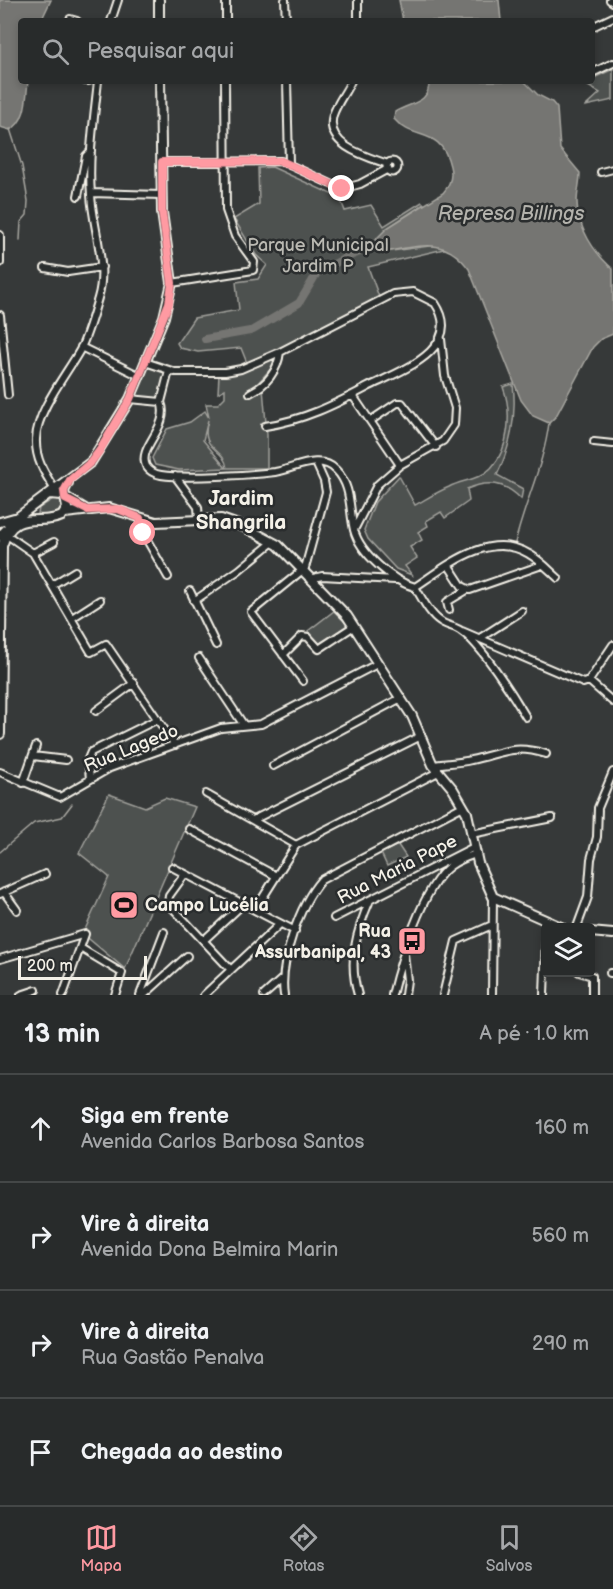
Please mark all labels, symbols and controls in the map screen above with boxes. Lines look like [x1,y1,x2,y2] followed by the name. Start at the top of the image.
[18,18,595,84] search box
[39,35,72,68] icon: search
[87,38,234,65] text: Pesquisar aqui
[328,175,354,201] route end
[438,202,584,226] water label: Represa Billings
[247,235,389,277] park label: Parque Municipal Jardim P
[196,486,286,535] district label: Jardim Shangrila
[129,519,155,545] route start
[81,720,181,777] street label: Rua Lagedo
[334,830,461,909] street label: Rua Maria Pape
[108,889,140,921] sports icon: Campo Lucélia
[145,895,269,916] place label: Campo Lucélia
[254,921,391,963] place label: Rua Assurbanipal, 43
[541,923,595,977] map controls
[541,923,595,977] button: layers
[396,925,428,957] bus stop icon: Rua Assurbanipal, 43
[18,953,147,980] scale bar
[27,957,73,976] text: 200 m
[24,1019,100,1050] text: 13 min
[480,1022,589,1046] text: A pé · 1.0 km
[81,1103,229,1130] text: Siga em frente
[24,1112,57,1145] icon: ahead
[535,1116,589,1140] text: 160 m
[81,1130,364,1154] text: Avenida Carlos Barbosa Santos
[81,1211,209,1238] text: Vire à direita
[24,1220,57,1253] icon: right
[532,1224,589,1248] text: 560 m
[81,1238,338,1262] text: Avenida Dona Belmira Marin
[81,1319,209,1346] text: Vire à direita
[24,1328,57,1361] icon: right
[532,1332,589,1356] text: 290 m
[81,1346,264,1370] text: Rua Gastão Penalva
[24,1436,57,1469] icon: arrive
[81,1439,283,1466] text: Chegada ao destino
[81,1521,122,1576] tab: Mapa
[283,1521,325,1576] tab: Rotas
[486,1521,532,1576] tab: Salvos

